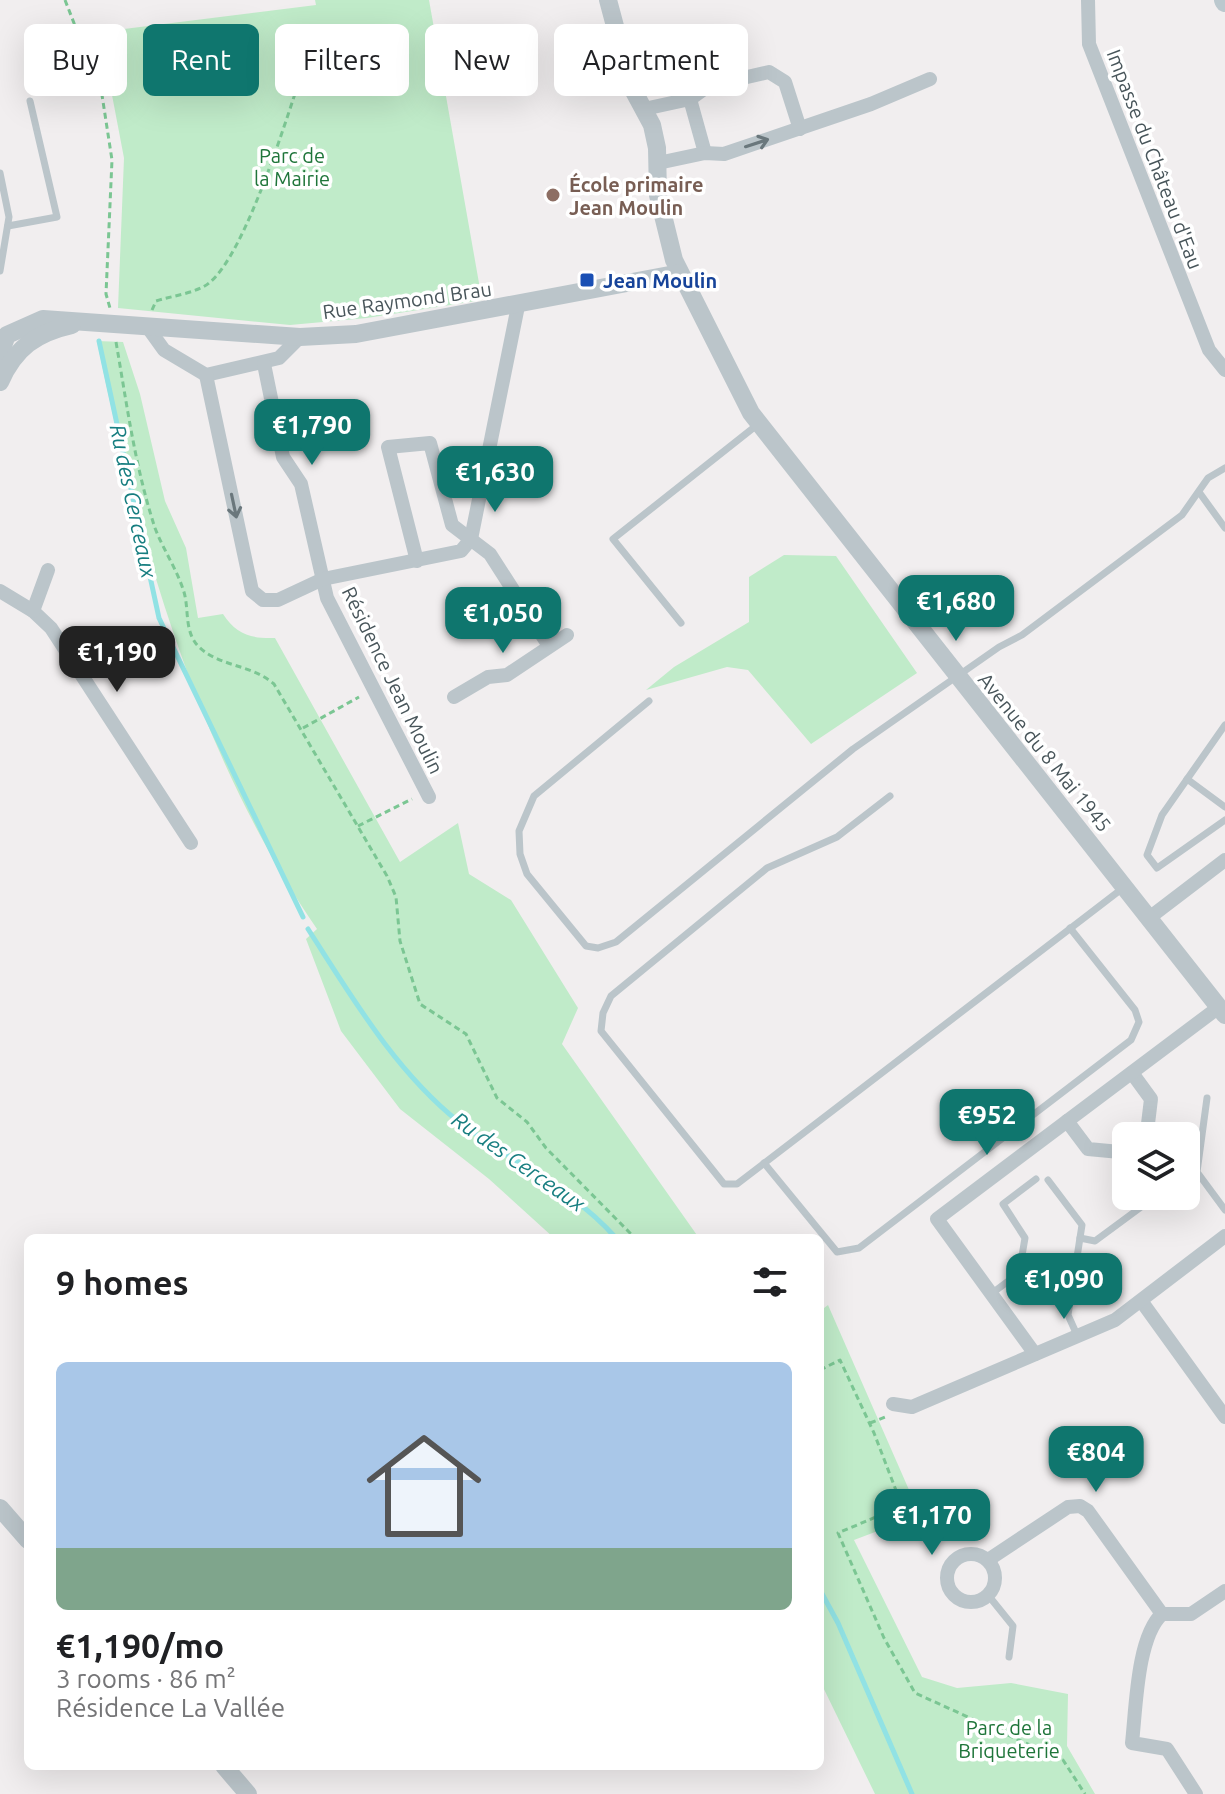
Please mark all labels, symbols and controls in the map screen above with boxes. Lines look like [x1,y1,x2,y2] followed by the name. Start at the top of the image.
[24,24,127,96] chip: Buy
[143,24,259,96] chip: Rent
[275,24,409,96] chip: Filters
[425,24,538,96] chip: New
[554,24,748,96] chip: Apartment
[1102,46,1208,272] street label: Impasse du Château d'Eau
[743,135,769,150] one-way arrow
[254,144,330,190] park label: Parc de la Mairie
[569,172,704,219] place label: École primaire Jean Moulin
[544,186,562,204] marker: École primaire Jean Moulin
[603,269,717,292] place label: Jean Moulin
[578,271,596,289] marker: Jean Moulin
[321,277,493,323] street label: Rue Raymond Brau
[247,399,377,467] pin: €1,790
[272,410,352,439] text: €1,790
[106,422,163,581] water label: Ru des Cerceaux
[430,446,560,514] pin: €1,630
[455,457,535,486] text: €1,630
[227,493,242,518] one-way arrow
[891,575,1021,643] pin: €1,680
[338,583,448,777] street label: Résidence Jean Moulin
[916,586,996,615] text: €1,680
[438,587,568,655] pin: €1,050
[463,598,543,627] text: €1,050
[52,626,182,694] pin: €1,190
[77,637,157,666] text: €1,190
[974,668,1116,836] street label: Avenue du 8 Mai 1945
[940,1089,1034,1157] pin: €952
[958,1100,1016,1129] text: €952
[448,1106,591,1216] water label: Ru des Cerceaux
[1112,1122,1200,1210] map controls
[1112,1122,1200,1210] button: layers
[999,1253,1129,1321] pin: €1,090
[748,1260,792,1304] icon: filters
[56,1263,189,1301] text: 9 homes
[1024,1264,1104,1293] text: €1,090
[352,1414,496,1558] icon: home
[1049,1426,1143,1494] pin: €804
[1067,1437,1125,1466] text: €804
[867,1489,997,1557] pin: €1,170
[892,1500,972,1529] text: €1,170
[56,1626,224,1664] text: €1,190/mo
[56,1664,236,1693] text: 3 rooms · 86 m²
[56,1693,285,1722] text: Résidence La Vallée
[958,1716,1060,1762] park label: Parc de la Briqueterie

